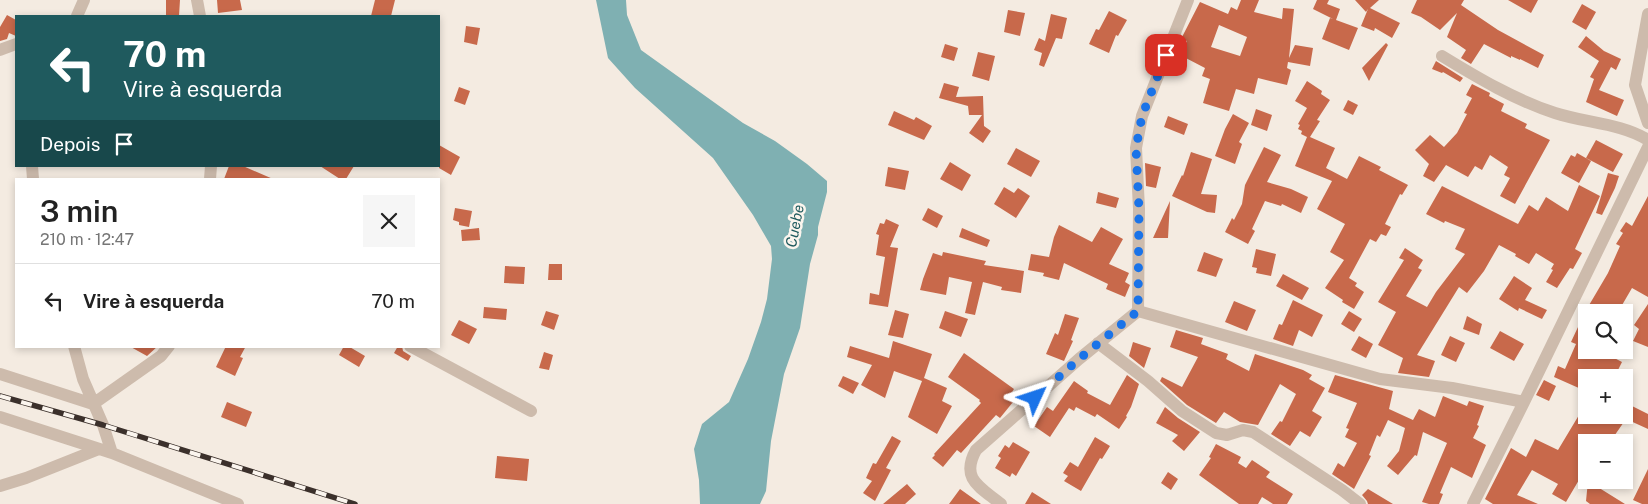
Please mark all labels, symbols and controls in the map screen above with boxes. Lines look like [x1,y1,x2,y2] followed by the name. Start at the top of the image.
[123,34,206,75] text: 70 m
[1145,34,1187,76] pin
[40,35,105,100] icon: left
[1152,41,1180,69] icon: arrive
[123,76,282,102] text: Vire à esquerda
[110,130,138,158] icon: arrive
[40,133,100,155] text: Depois
[40,193,118,229] text: 3 min
[363,195,415,247] button: close
[782,203,807,249] water label: Cuebe
[40,230,134,249] text: 210 m · 12:47
[40,287,68,315] icon: left
[83,290,224,312] text: Vire à esquerda
[371,290,415,312] text: 70 m
[1578,304,1633,489] map controls
[1578,304,1633,359] button: search
[1578,369,1633,424] button: +
[1008,371,1060,423] position arrow
[1578,434,1633,489] button: −

